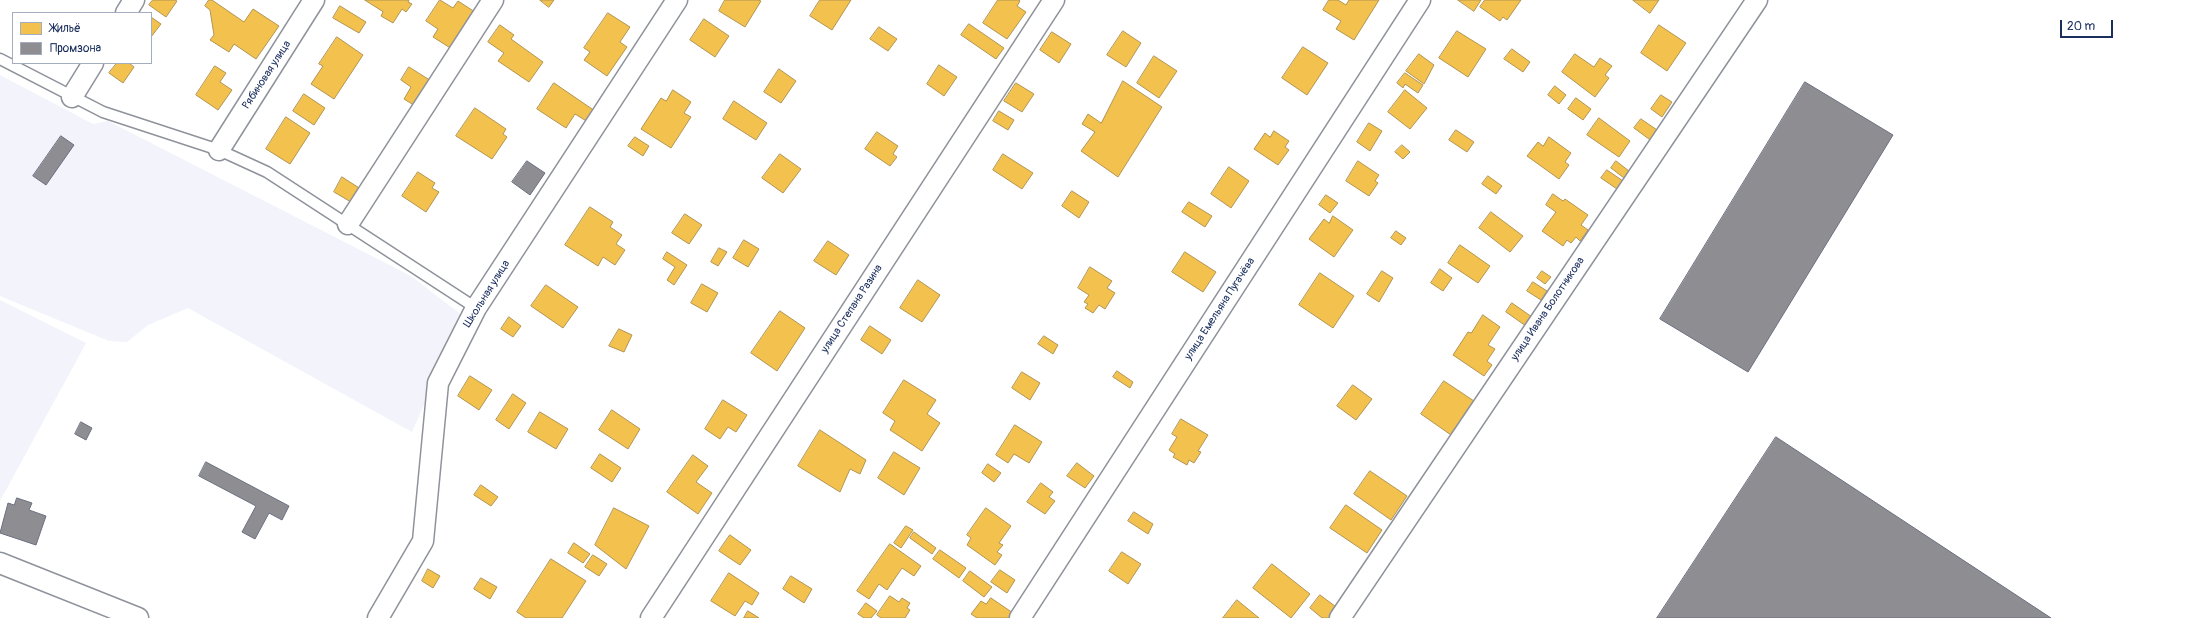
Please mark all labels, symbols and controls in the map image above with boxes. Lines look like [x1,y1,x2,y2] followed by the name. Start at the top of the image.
[12,12,152,64] legend
[2062,12,2115,38] scale bar
[2067,19,2095,34] text: 20 m
[50,21,81,36] text: Жильё
[240,38,294,112] street label: Рябиновая улица
[50,41,101,56] text: Промзона
[1182,255,1258,363] street label: улица Емельяна Пугачёва
[1508,255,1588,363] street label: улица Ивана Болотникова
[461,258,513,330] street label: Школьная улица
[819,262,885,356] street label: улица Степана Разина

